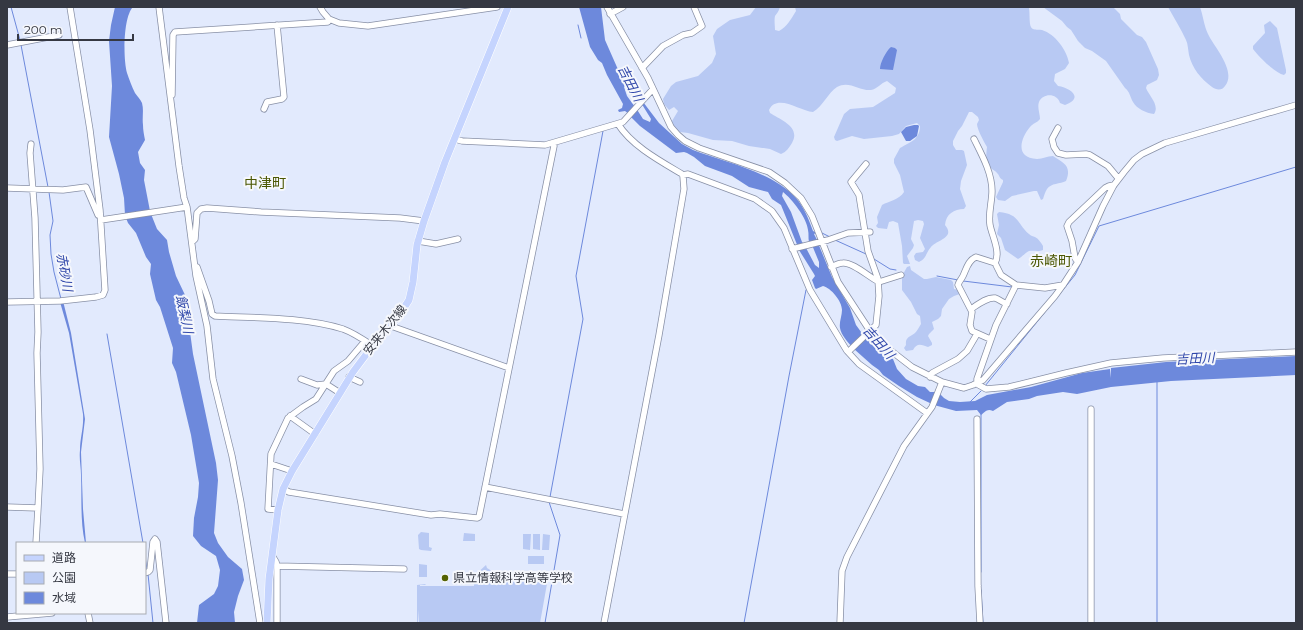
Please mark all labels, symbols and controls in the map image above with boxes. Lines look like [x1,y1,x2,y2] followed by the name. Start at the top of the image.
[18,16,133,42] scale bar
[24,22,63,37] text: 200 m
[615,62,648,106] water label: 吉田川
[244,174,286,192] district label: 中津町
[54,251,77,295] water label: 赤砂川
[1030,252,1072,270] district label: 赤崎町
[173,293,197,337] water label: 飯梨川
[360,302,409,358] street label: 安来木次線
[860,322,899,363] water label: 吉田川
[1175,349,1217,367] water label: 吉田川
[16,542,146,614] legend
[52,550,76,565] text: 道路
[52,570,76,585] text: 公園
[453,570,573,585] place label: 県立情報科学高等学校
[440,573,450,583] marker: 県立情報科学高等学校
[52,590,76,605] text: 水域

